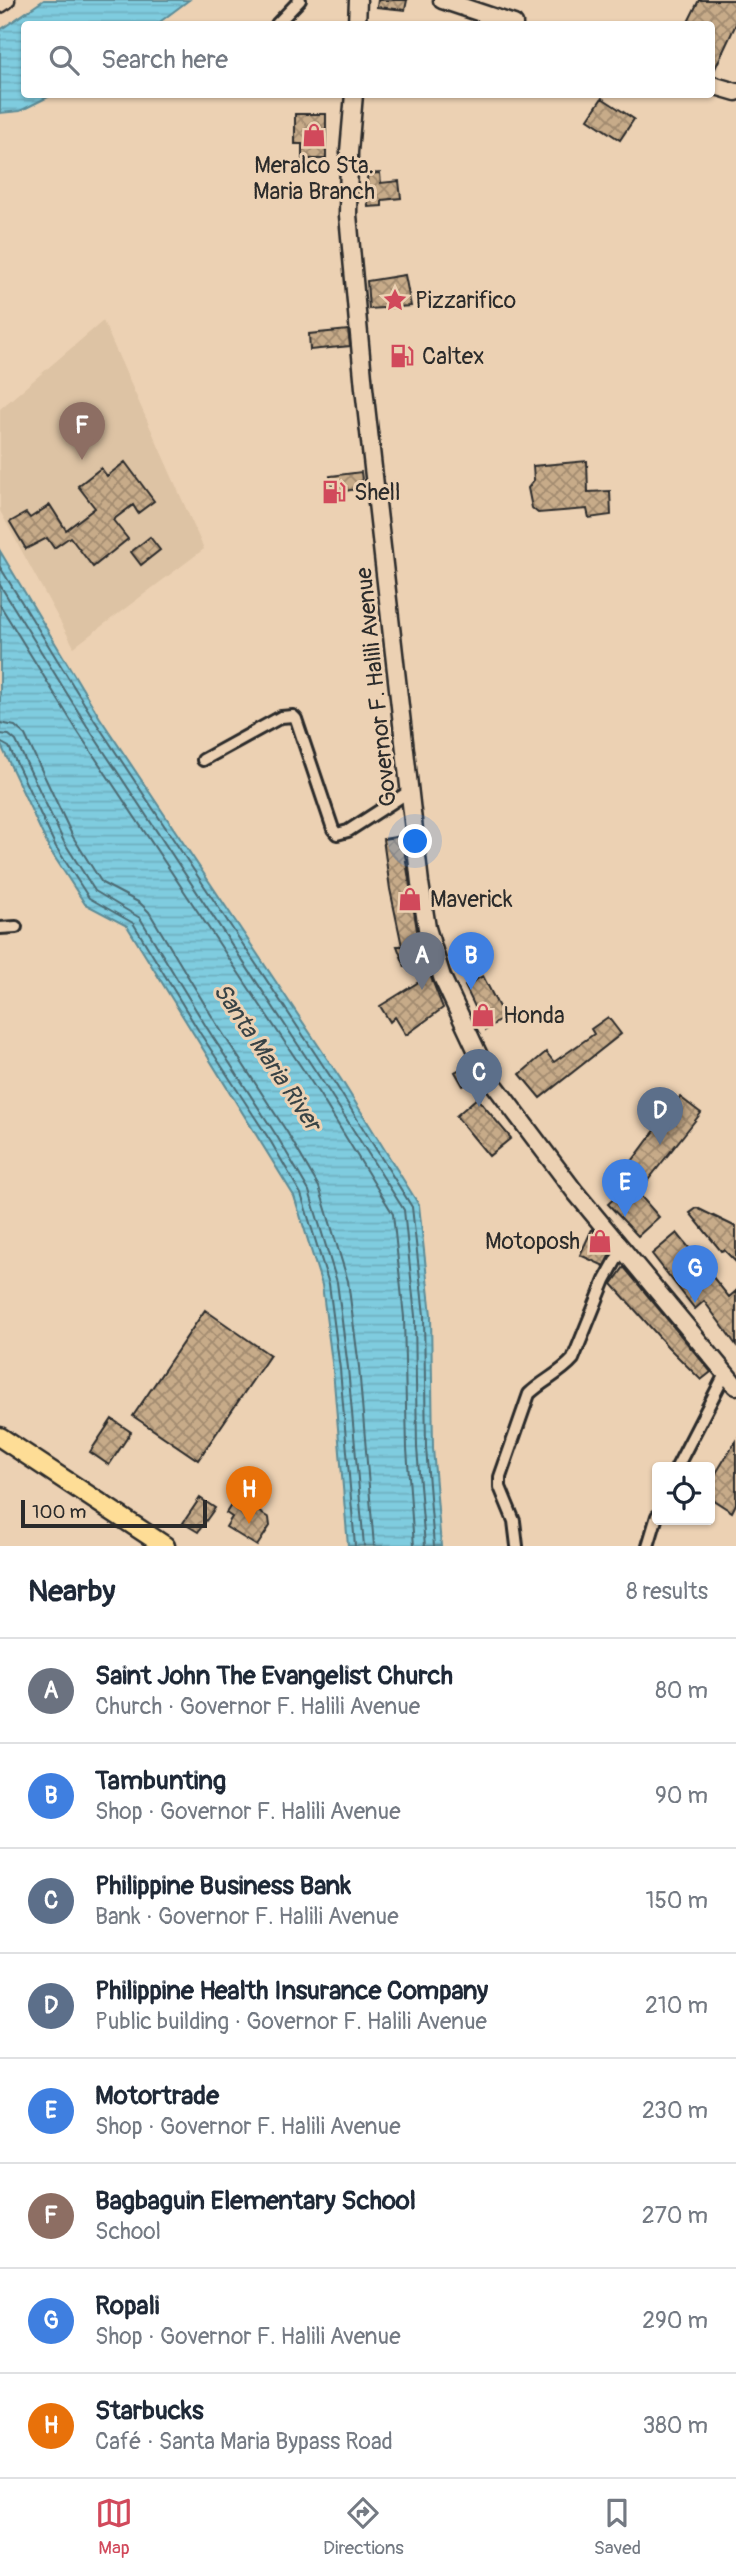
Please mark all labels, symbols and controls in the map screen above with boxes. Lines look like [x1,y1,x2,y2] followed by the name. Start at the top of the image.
[21,21,715,98] search box
[45,41,83,79] icon: search
[101,44,228,76] text: Search here
[300,121,328,149] shop icon: Meralco Sta. Maria Branch
[253,151,375,206] place label: Meralco Sta. Maria Branch
[381,286,409,314] place icon: Pizzarifico
[415,286,516,315] place label: Pizzarifico
[388,342,416,370] fuel station icon: Caltex
[422,342,484,371] place label: Caltex
[59,402,105,460] pin: F
[320,478,348,506] fuel station icon: Shell
[354,478,400,507] place label: Shell
[349,565,403,808] street label: Governor F. Halili Avenue
[398,824,432,858] your location
[396,885,424,913] shop icon: Maverick
[430,885,513,914] place label: Maverick
[399,932,445,990] pin: A
[448,932,494,990] pin: B
[207,978,329,1139] water label: Santa Maria River
[469,1001,497,1029] shop icon: Honda
[503,1001,565,1030] place label: Honda
[456,1049,502,1107] pin: C
[637,1087,683,1145] pin: D
[602,1159,648,1217] pin: E
[485,1227,580,1256] place label: Motoposh
[586,1227,614,1255] shop icon: Motoposh
[672,1245,718,1303] pin: G
[652,1462,715,1525] map controls
[652,1462,715,1525] button: locate
[226,1466,272,1524] pin: H
[21,1497,206,1529] scale bar
[32,1500,86,1524] text: 100 m
[28,1573,115,1610] text: Nearby
[626,1577,708,1606] text: 8 results
[95,1660,453,1692] text: Saint John The Evangelist Church
[44,1676,58,1705] text: A
[655,1676,708,1705] text: 80 m
[95,1692,420,1721] text: Church · Governor F. Halili Avenue
[95,1765,226,1797] text: Tambunting
[44,1781,58,1810] text: B
[655,1781,708,1810] text: 90 m
[95,1797,401,1826] text: Shop · Governor F. Halili Avenue
[95,1870,351,1902] text: Philippine Business Bank
[44,1886,58,1915] text: C
[645,1886,708,1915] text: 150 m
[95,1902,399,1931] text: Bank · Governor F. Halili Avenue
[95,1975,488,2007] text: Philippine Health Insurance Company
[44,1991,58,2020] text: D
[645,1991,708,2020] text: 210 m
[95,2007,487,2036] text: Public building · Governor F. Halili Avenue
[95,2080,219,2112] text: Motortrade
[45,2096,57,2125] text: E
[642,2096,708,2125] text: 230 m
[95,2112,401,2141] text: Shop · Governor F. Halili Avenue
[95,2185,416,2217] text: Bagbaguin Elementary School
[44,2201,58,2230] text: F
[642,2201,708,2230] text: 270 m
[95,2217,161,2246] text: School
[95,2290,159,2322] text: Ropali
[43,2306,59,2335] text: G
[642,2306,708,2335] text: 290 m
[95,2322,401,2351] text: Shop · Governor F. Halili Avenue
[95,2395,204,2427] text: Starbucks
[44,2411,58,2440] text: H
[642,2411,708,2440] text: 380 m
[95,2427,393,2456] text: Café · Santa Maria Bypass Road
[95,2494,133,2560] tab: Map
[323,2494,404,2560] tab: Directions
[594,2494,641,2560] tab: Saved

